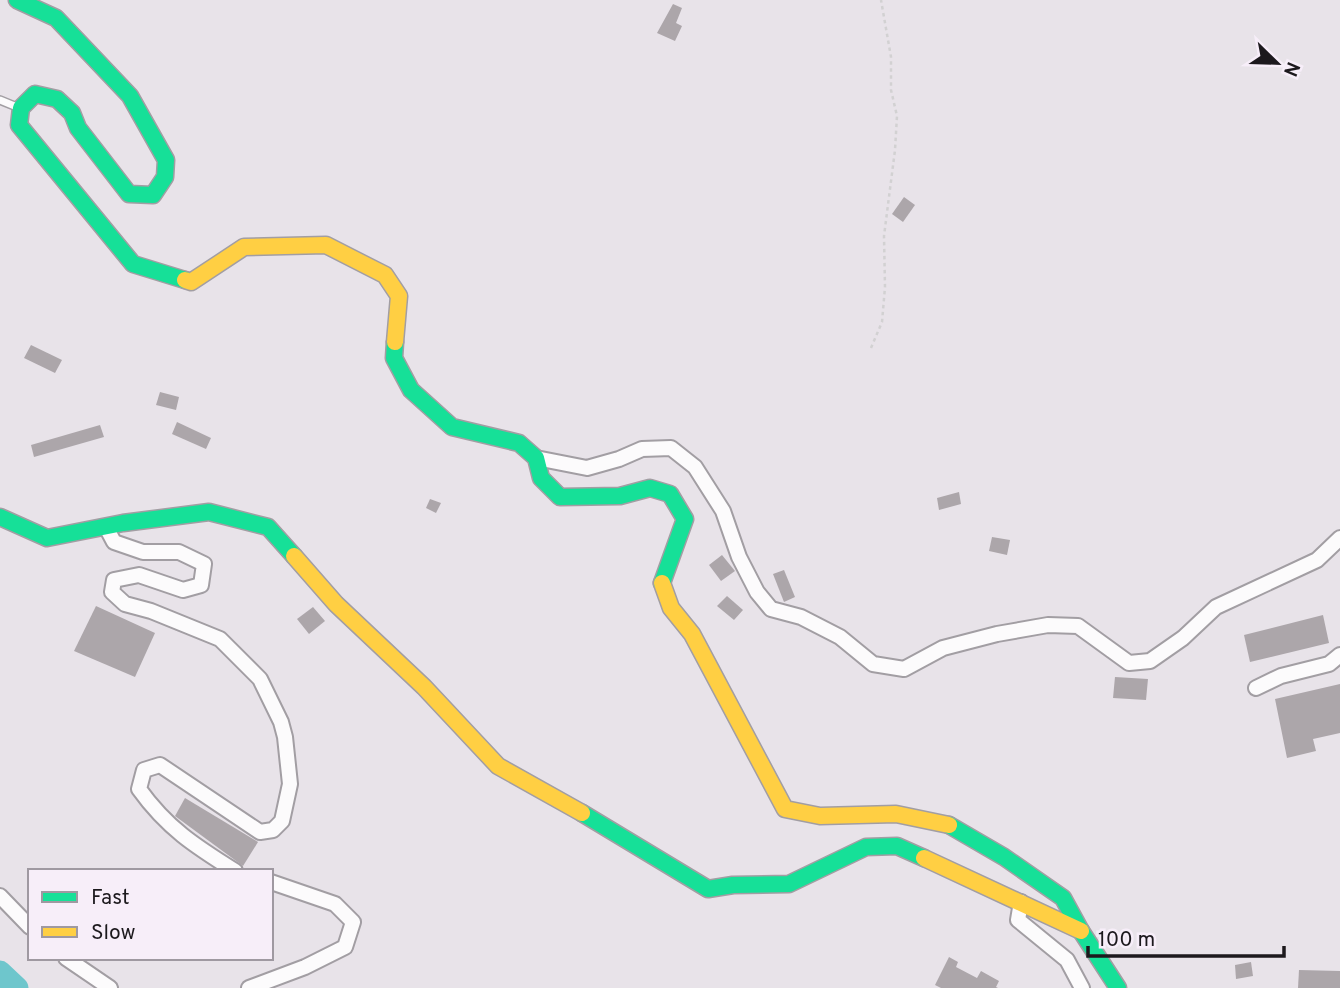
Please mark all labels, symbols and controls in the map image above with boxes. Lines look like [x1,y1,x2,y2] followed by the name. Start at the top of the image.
[1242,28,1312,98] north arrow
[1277,58,1305,80] text: N
[28,869,273,960] legend
[91,885,130,912] text: Fast
[1088,914,1284,958] scale bar
[91,920,136,947] text: Slow
[1098,927,1155,954] text: 100 m

